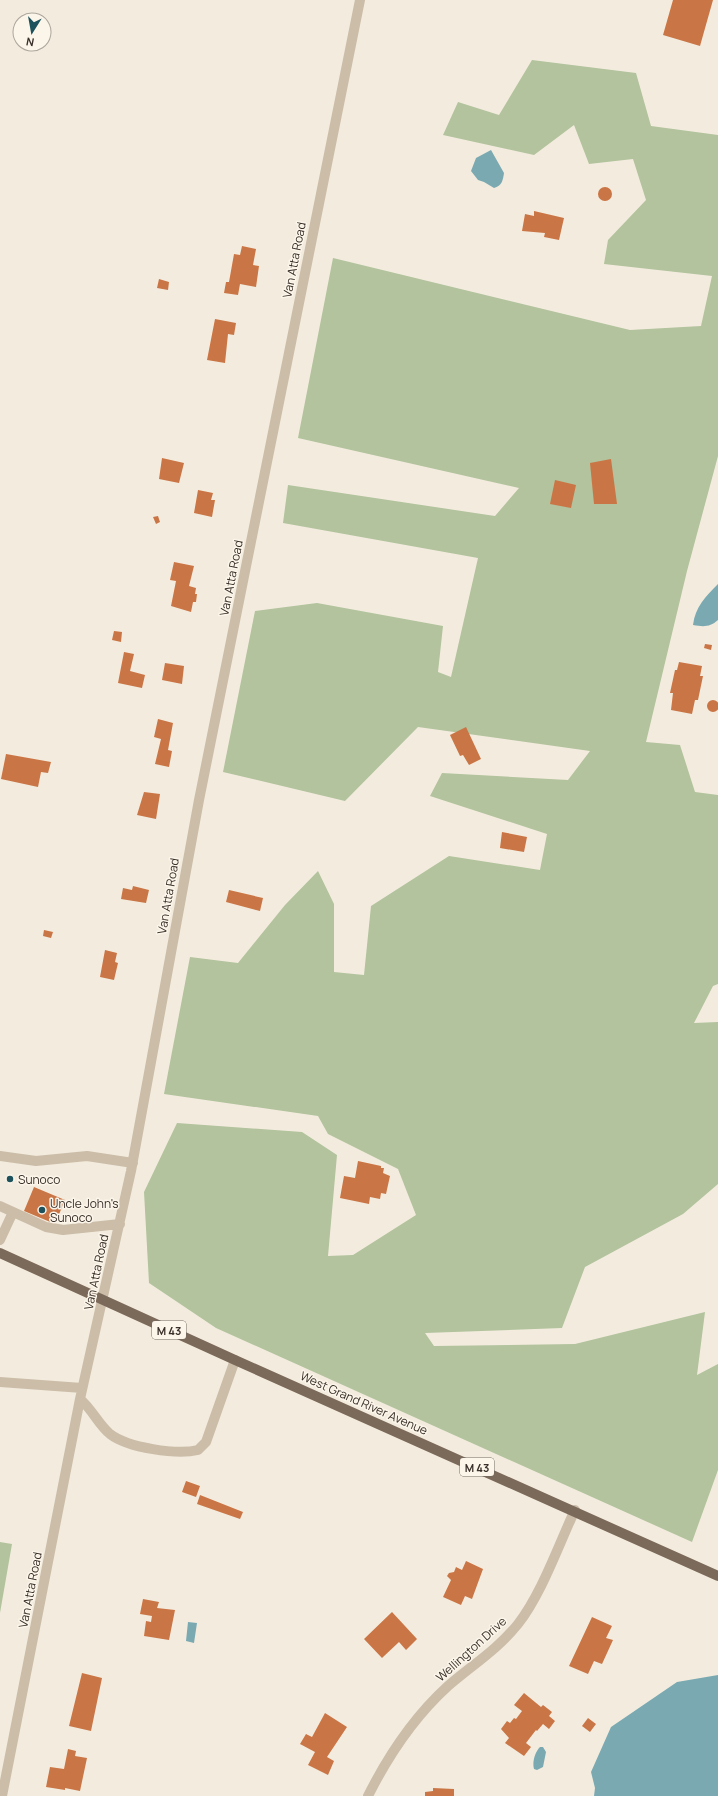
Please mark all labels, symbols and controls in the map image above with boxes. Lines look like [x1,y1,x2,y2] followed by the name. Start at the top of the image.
[12,12,52,52] north arrow
[25,34,35,50] text: N
[278,221,310,299] street label: Van Atta Road
[215,539,247,617] street label: Van Atta Road
[153,857,183,935] street label: Van Atta Road
[18,1171,60,1188] place label: Sunoco
[5,1174,15,1184] marker: Sunoco
[50,1195,119,1226] place label: Uncle John's Sunoco
[37,1205,47,1215] marker: Uncle John's Sunoco
[80,1233,112,1311] street label: Van Atta Road
[152,1321,186,1339] road number: M 43
[298,1367,430,1439] street label: West Grand River Avenue
[460,1458,494,1476] road number: M 43
[14,1551,46,1629] street label: Van Atta Road
[432,1613,510,1685] street label: Wellington Drive

